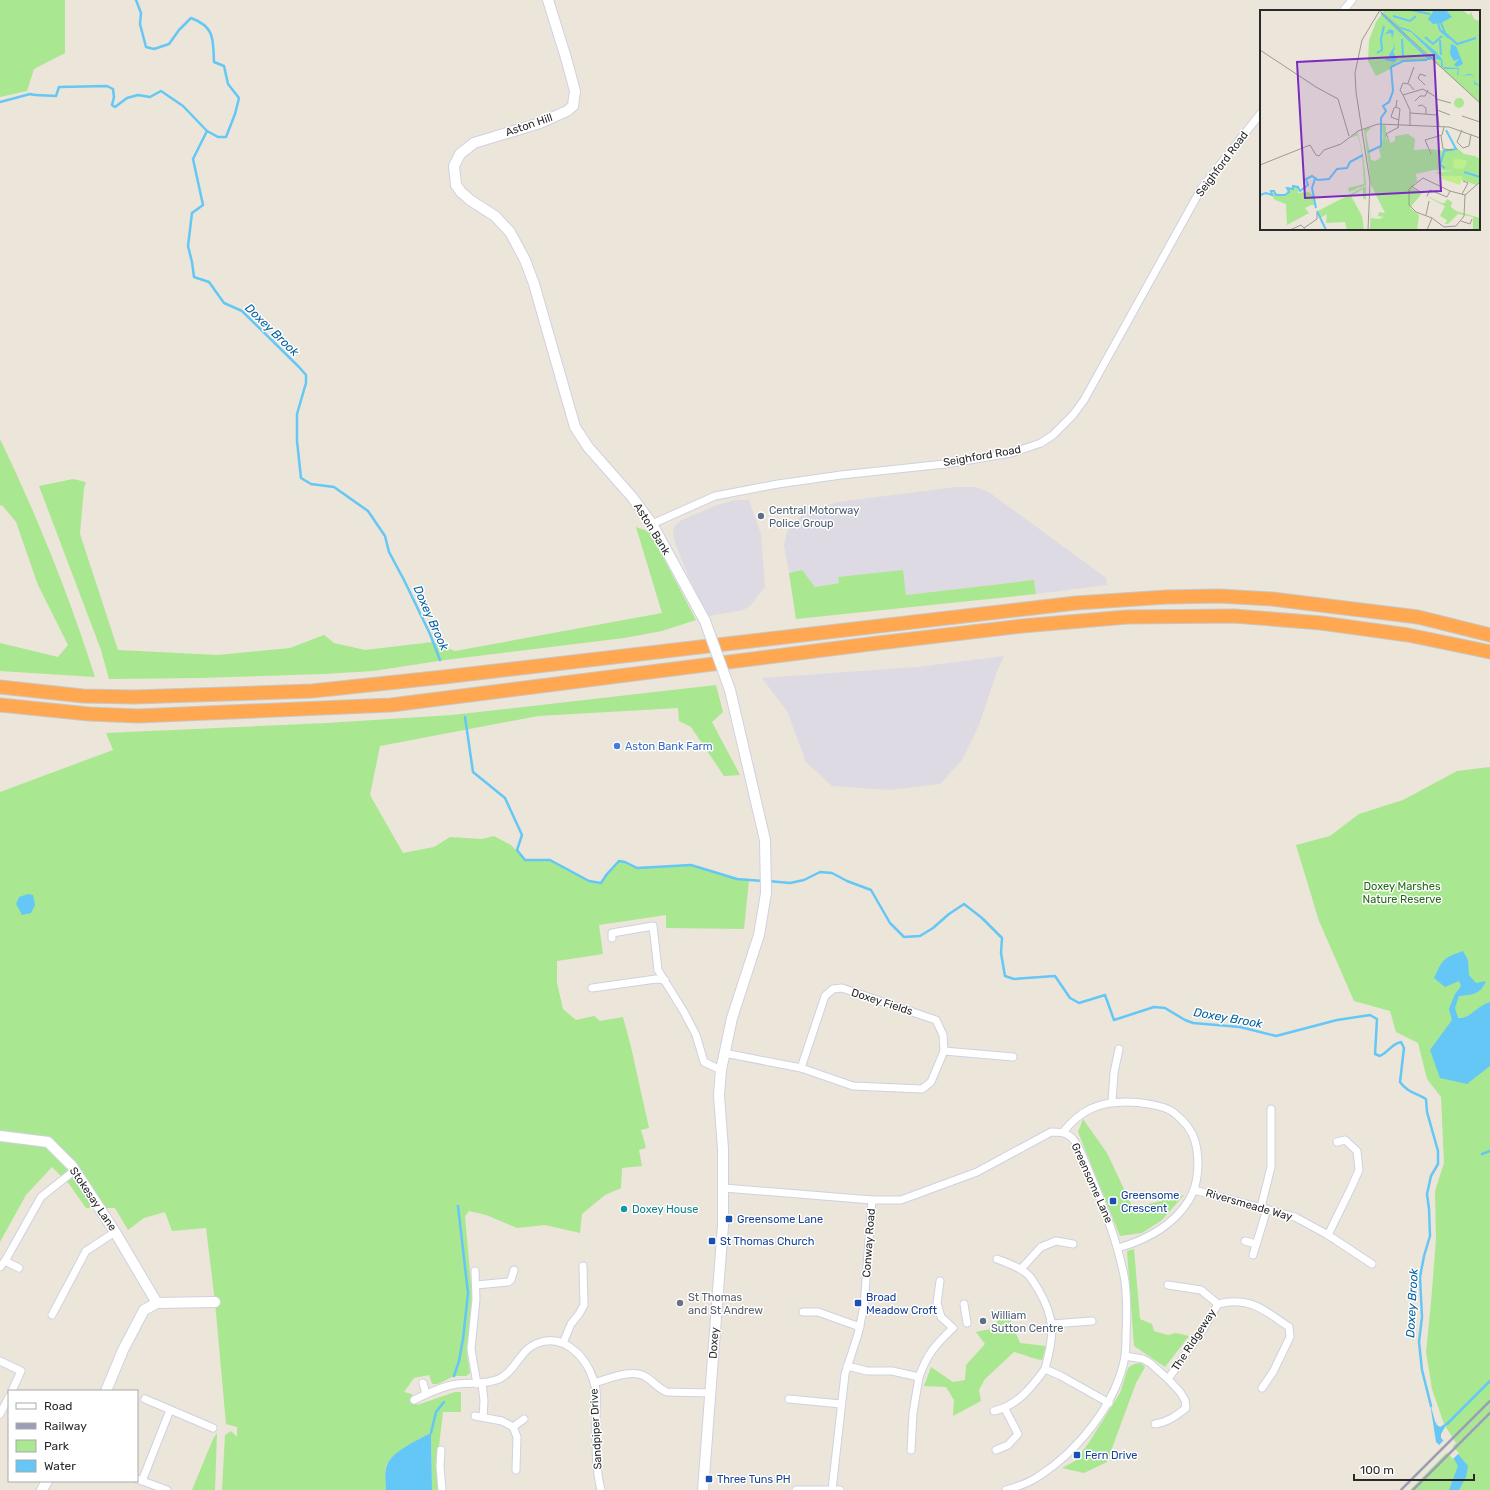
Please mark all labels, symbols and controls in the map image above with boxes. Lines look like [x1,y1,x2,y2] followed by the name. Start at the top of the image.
[1260,10,1480,230] inset map
[504,111,554,139] street label: Aston Hill
[1193,129,1251,199] street label: Seighford Road
[242,301,302,360] water label: Doxey Brook
[942,443,1022,469] street label: Seighford Road
[631,501,673,558] street label: Aston Bank
[769,504,859,530] place label: Central Motorway Police Group
[756,511,766,521] marker: Central Motorway Police Group
[410,583,452,653] water label: Doxey Brook
[625,740,713,753] place label: Aston Bank Farm
[612,741,622,751] marker: Aston Bank Farm
[1363,880,1441,906] park label: Doxey Marshes Nature Reserve
[850,986,915,1018] street label: Doxey Fields
[1193,1005,1264,1031] water label: Doxey Brook
[1069,1141,1115,1225] street label: Greensome Lane
[67,1165,119,1233] street label: Stokesay Lane
[1204,1186,1294,1224] street label: Riversmeade Way
[1121,1189,1179,1215] place label: Greensome Crescent
[1108,1196,1118,1206] marker: Greensome Crescent
[632,1203,699,1216] place label: Doxey House
[619,1204,629,1214] marker: Doxey House
[860,1208,878,1278] street label: Conway Road
[737,1213,823,1226] place label: Greensome Lane
[724,1214,734,1224] marker: Greensome Lane
[720,1235,814,1248] place label: St Thomas Church
[707,1236,717,1246] marker: St Thomas Church
[1403,1267,1421,1338] water label: Doxey Brook
[688,1291,763,1317] place label: St Thomas and St Andrew
[866,1291,938,1317] place label: Broad Meadow Croft
[675,1298,685,1308] marker: St Thomas and St Andrew
[853,1298,863,1308] marker: Broad Meadow Croft
[1169,1307,1219,1373] street label: The Ridgeway
[991,1309,1063,1335] place label: William Sutton Centre
[978,1316,988,1326] marker: William Sutton Centre
[706,1327,722,1359] street label: Doxey
[587,1388,605,1470] street label: Sandpiper Drive
[8,1390,138,1482] legend
[44,1399,72,1413] text: Road
[44,1419,87,1433] text: Railway
[44,1439,70,1453] text: Park
[1085,1449,1137,1462] place label: Fern Drive
[1072,1450,1082,1460] marker: Fern Drive
[1354,1456,1474,1482] scale bar
[44,1459,76,1473] text: Water
[1360,1463,1394,1477] text: 100 m
[717,1473,791,1486] place label: Three Tuns PH
[704,1474,714,1484] marker: Three Tuns PH

